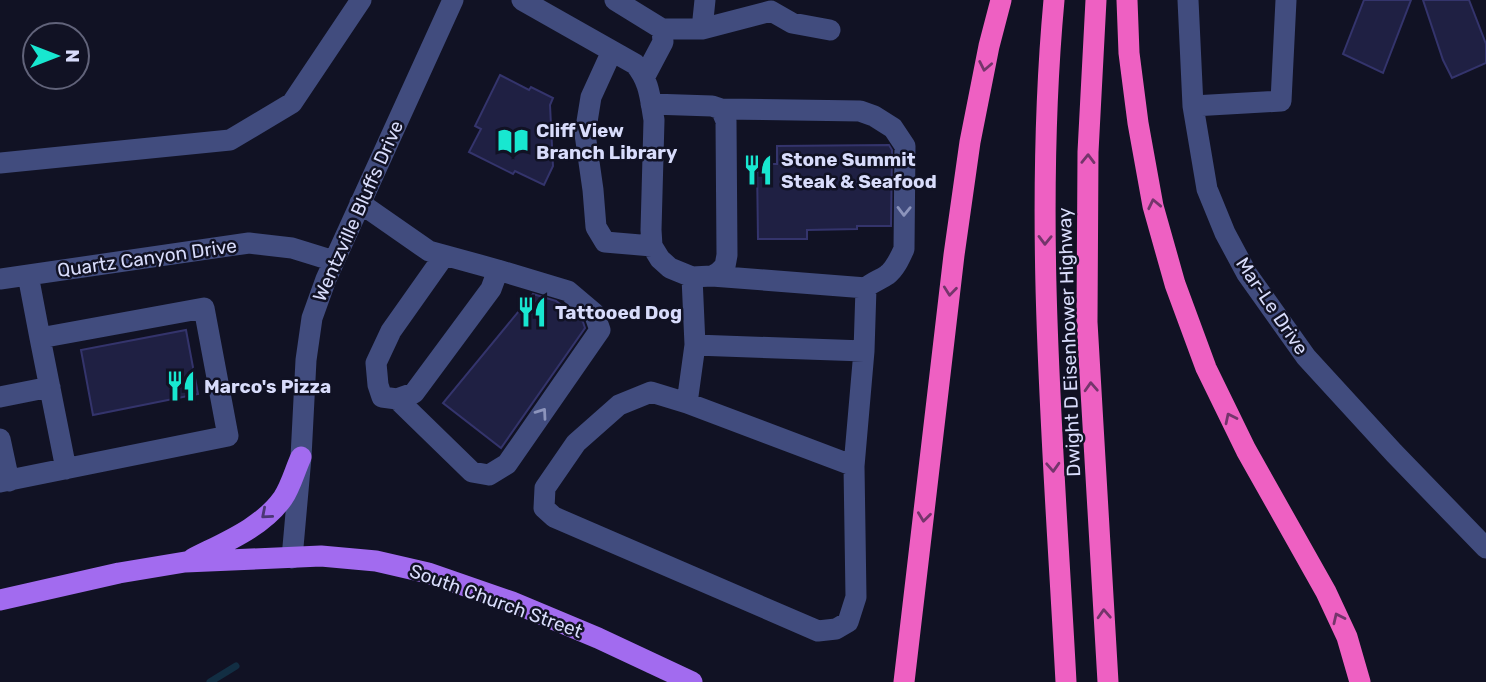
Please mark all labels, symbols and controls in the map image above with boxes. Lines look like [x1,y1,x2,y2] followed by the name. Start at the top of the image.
[21,21,91,91] north arrow
[61,49,84,63] text: N
[979,60,994,72] one-way arrow
[308,117,408,305] street label: Wentzville Bluffs Drive
[536,119,678,164] place label: Cliff View Branch Library
[496,124,530,158] library icon: Cliff View Branch Library
[781,148,937,193] place label: Stone Summit Steak & Seafood
[741,153,775,187] restaurant icon: Stone Summit Steak & Seafood
[1080,154,1095,165] one-way arrow
[1147,198,1162,210] one-way arrow
[896,207,912,217] one-way arrow
[1053,207,1085,477] street label: Dwight D Eisenhower Highway
[56,234,238,282] street label: Quartz Canyon Drive
[1037,235,1053,245] one-way arrow
[1231,253,1313,359] street label: Mar-Le Drive
[942,285,957,297] one-way arrow
[515,295,549,329] restaurant icon: Tattooed Dog
[555,301,682,324] place label: Tattooed Dog
[164,369,198,403] restaurant icon: Marco's Pizza
[204,375,331,398] place label: Marco's Pizza
[1083,381,1098,392] one-way arrow
[534,408,546,421] one-way arrow
[1224,412,1238,425] one-way arrow
[1045,462,1060,473] one-way arrow
[261,506,274,518] one-way arrow
[916,511,931,523] one-way arrow
[406,559,586,643] street label: South Church Street
[1097,608,1112,619] one-way arrow
[1332,613,1346,625] one-way arrow

